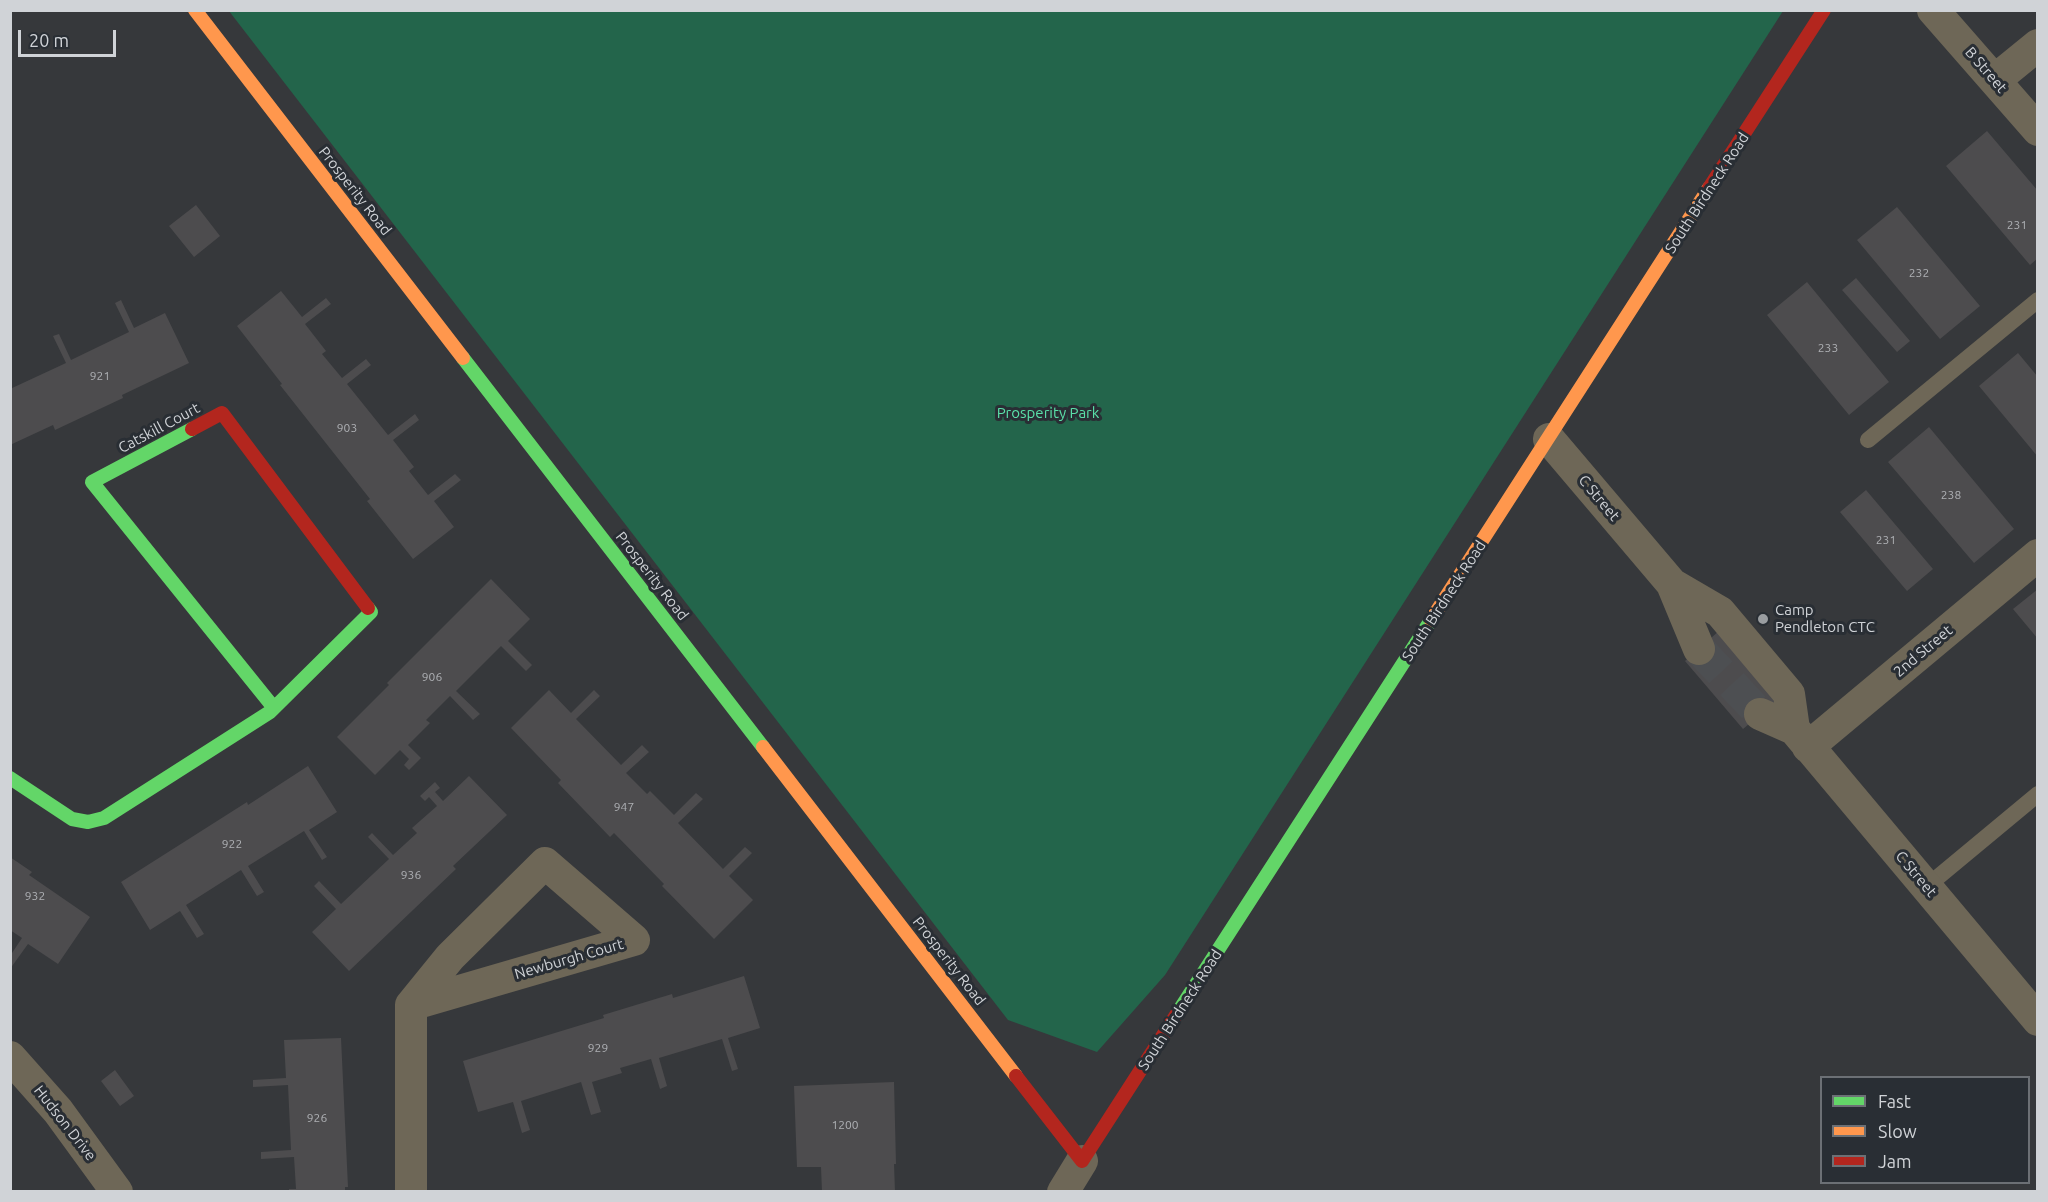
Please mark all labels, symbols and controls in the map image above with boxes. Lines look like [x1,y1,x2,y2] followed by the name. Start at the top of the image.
[21,18,118,56] scale bar
[29,30,69,50] text: 20 m
[1961,43,2011,97] street label: B Street
[1661,129,1753,257] street label: South Birdneck Road
[315,143,395,239] street label: Prosperity Road
[2007,218,2027,232] house number: 231
[1909,266,1929,280] house number: 232
[1818,341,1838,355] house number: 233
[90,369,110,383] house number: 921
[115,399,203,457] street label: Catskill Court
[997,404,1099,422] park label: Prosperity Park
[337,421,357,435] house number: 903
[1575,471,1623,525] street label: C Street
[1941,488,1961,502] house number: 238
[612,528,692,624] street label: Prosperity Road
[1876,533,1896,547] house number: 231
[1398,537,1490,665] street label: South Birdneck Road
[1775,601,1875,636] place label: Camp Pendleton CTC
[1756,612,1770,626] marker: Camp Pendleton CTC
[1890,621,1956,681] street label: 2nd Street
[422,670,442,684] house number: 906
[614,800,634,814] house number: 947
[222,837,242,851] house number: 922
[1892,847,1940,901] street label: C Street
[401,868,421,882] house number: 936
[25,889,45,903] house number: 932
[909,913,989,1009] street label: Prosperity Road
[513,935,625,983] street label: Newburgh Court
[1134,946,1226,1074] street label: South Birdneck Road
[588,1041,608,1055] house number: 929
[1820,1076,2030,1184] legend
[30,1082,100,1164] street label: Hudson Drive
[1878,1091,1911,1111] text: Fast
[307,1111,327,1125] house number: 926
[831,1118,859,1132] house number: 1200
[1878,1121,1917,1141] text: Slow
[1878,1151,1912,1171] text: Jam

